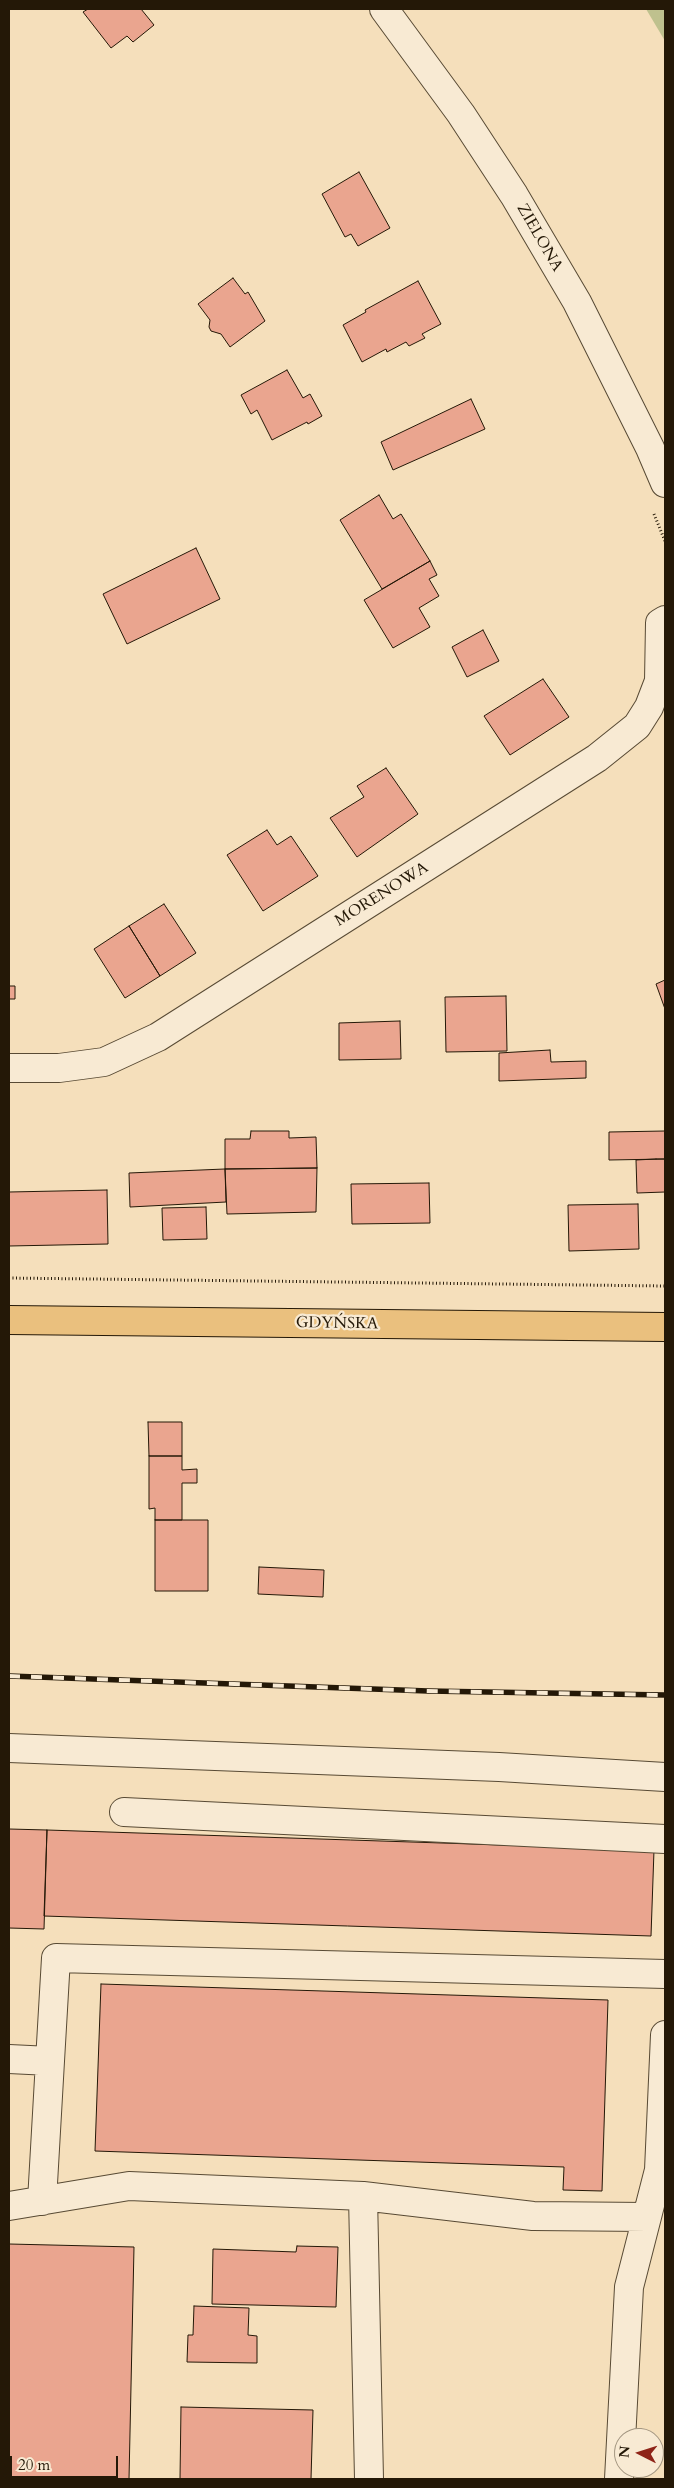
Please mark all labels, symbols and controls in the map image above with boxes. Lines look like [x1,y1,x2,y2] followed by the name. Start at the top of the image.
[512,201,566,275] street label: ZIELONA
[332,859,432,931] street label: MORENOWA
[296,1314,378,1334] street label: GDYŃSKA
[614,2428,664,2478] north arrow
[615,2445,635,2459] text: N
[12,2446,120,2478] scale bar
[18,2455,50,2475] text: 20 m

